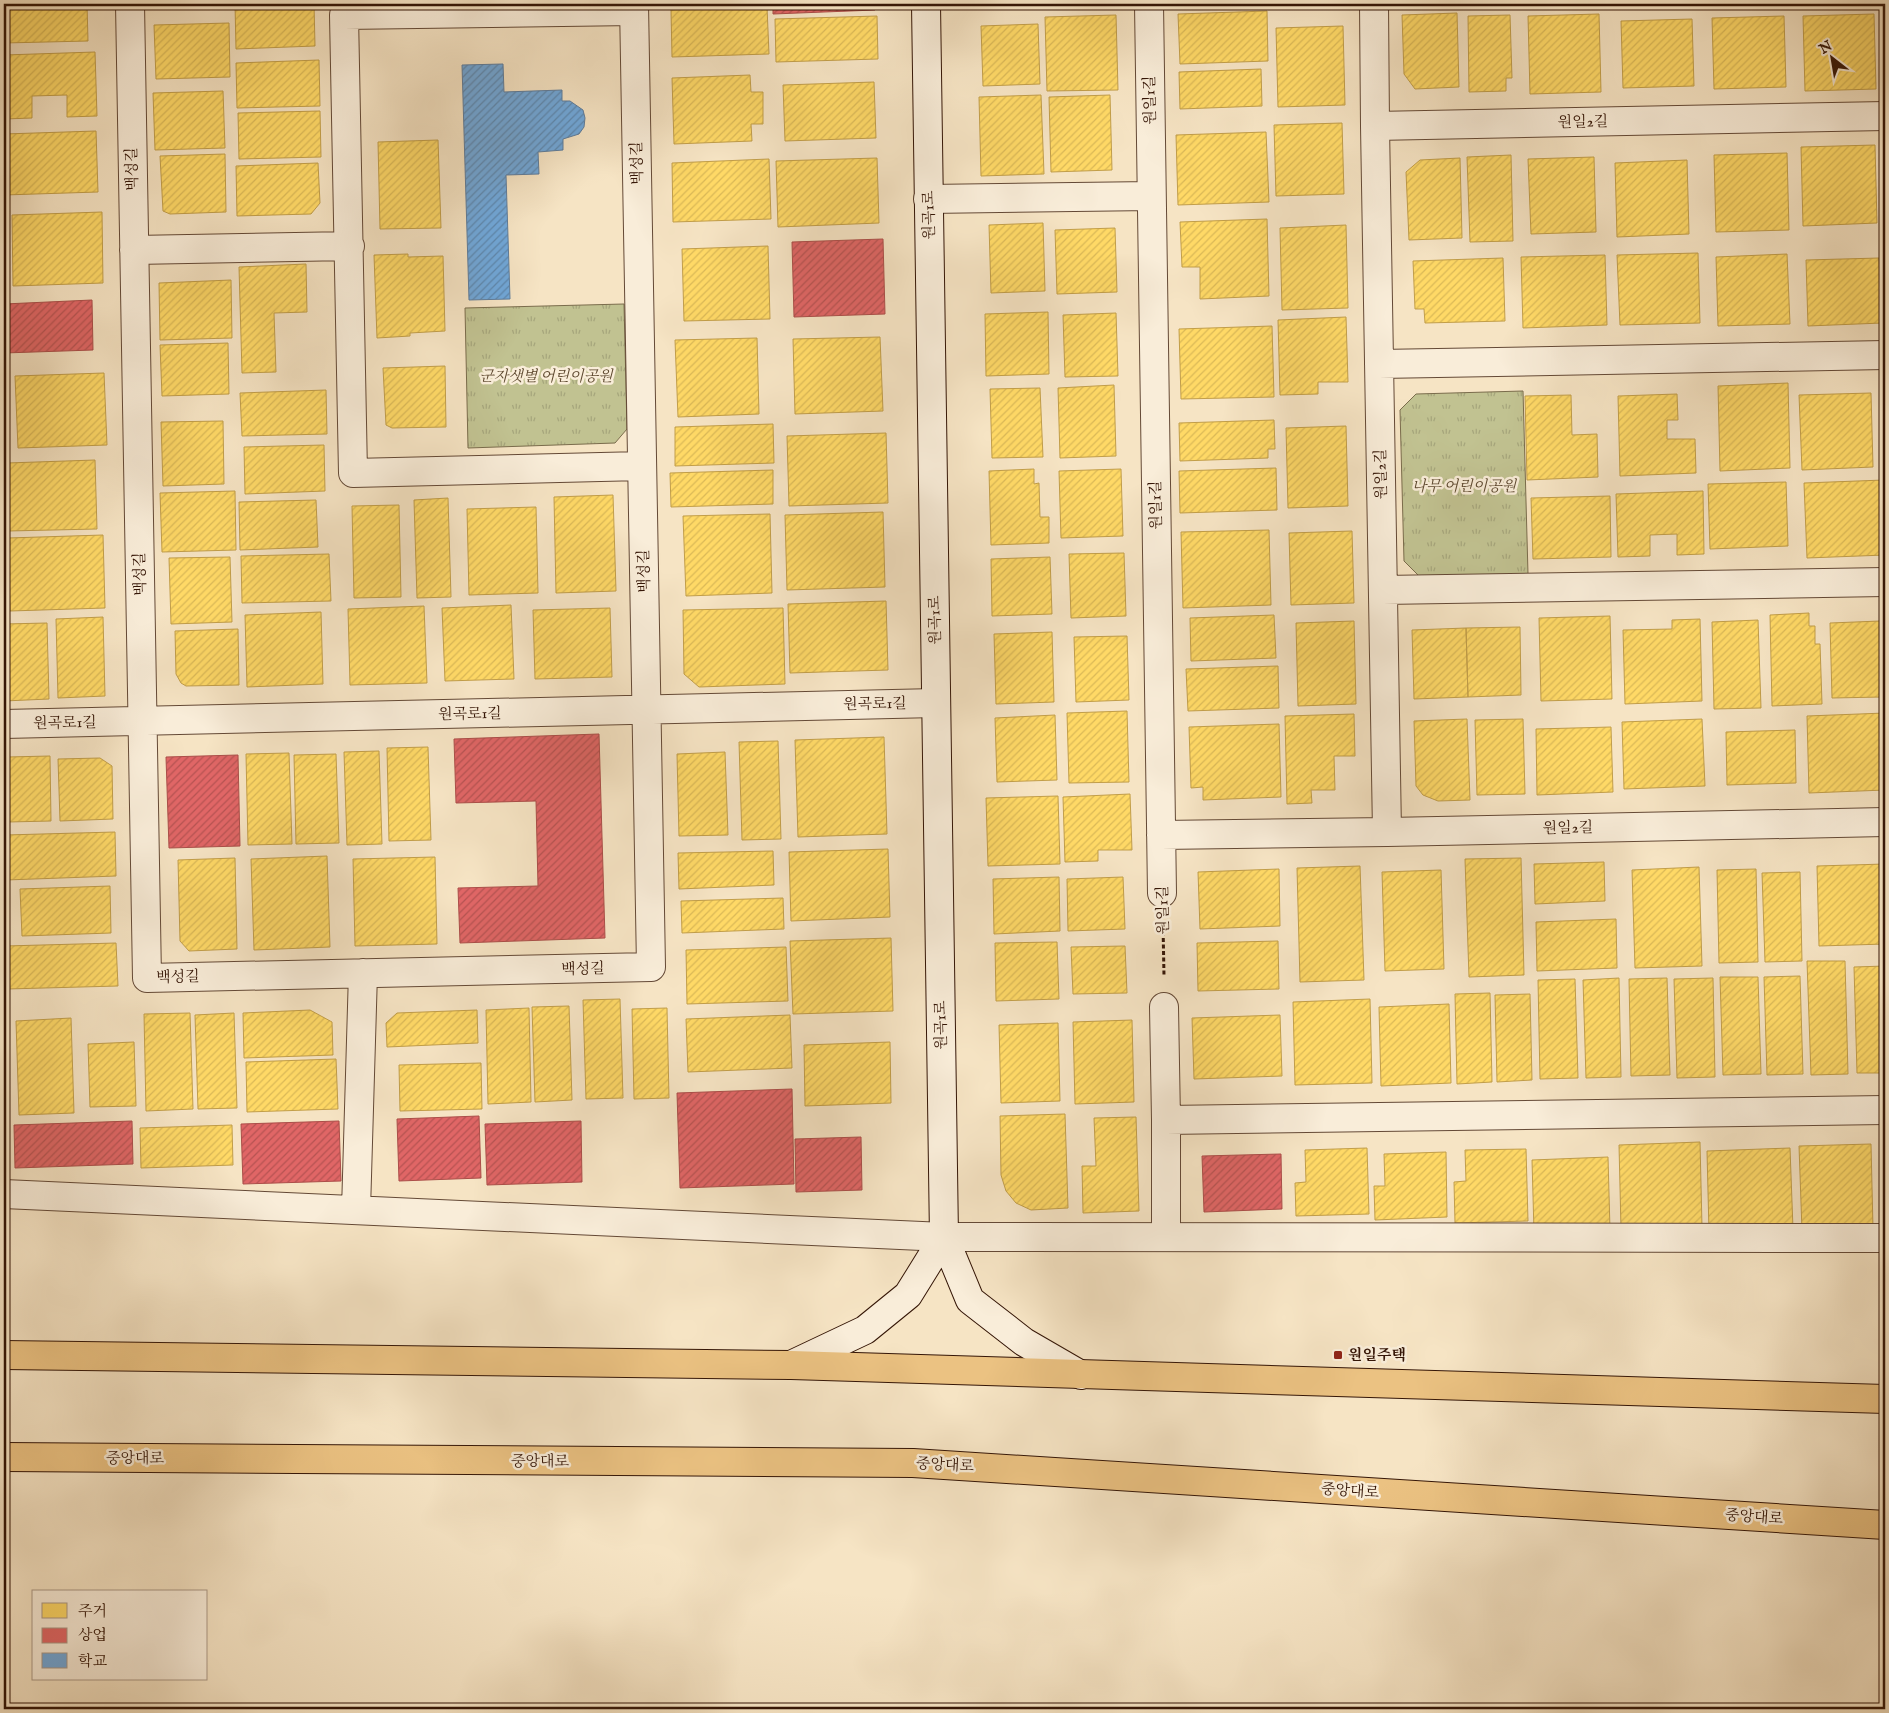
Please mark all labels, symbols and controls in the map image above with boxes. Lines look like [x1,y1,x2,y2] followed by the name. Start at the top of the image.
[1806,32,1856,82] north arrow
[1815,37,1836,59] text: N
[1140,75,1160,125] street label: 원일1길
[1558,112,1608,132] street label: 원일2길
[627,141,647,185] street label: 백성길
[122,147,142,191] street label: 백성길
[919,190,939,240] street label: 원곡1로
[479,367,614,386] park label: 군자샛별 어린이공원
[1371,449,1391,499] street label: 원일2길
[1412,477,1518,496] park label: 나무 어린이공원
[1146,480,1166,530] street label: 원일1길
[634,549,654,593] street label: 백성길
[130,552,150,596] street label: 백성길
[925,595,945,645] street label: 원곡1로
[843,694,907,714] street label: 원곡로1길
[438,704,502,724] street label: 원곡로1길
[33,713,97,733] street label: 원곡로1길
[1543,818,1593,838] street label: 원일2길
[1153,885,1173,935] street label: 원일1길
[561,959,605,979] street label: 백성길
[156,967,200,987] street label: 백성길
[931,1000,951,1050] street label: 원곡1로
[1348,1346,1406,1365] place label: 원일주택
[1332,1349,1344,1361] marker: 원일주택
[106,1449,164,1468] street label: 중앙대로
[511,1452,569,1471] street label: 중앙대로
[916,1454,975,1476] street label: 중앙대로
[1320,1480,1380,1503] street label: 중앙대로
[1724,1506,1784,1529] street label: 중앙대로
[32,1590,208,1680] legend
[78,1602,107,1621] text: 주거
[78,1626,107,1645] text: 상업
[78,1652,107,1671] text: 학교

